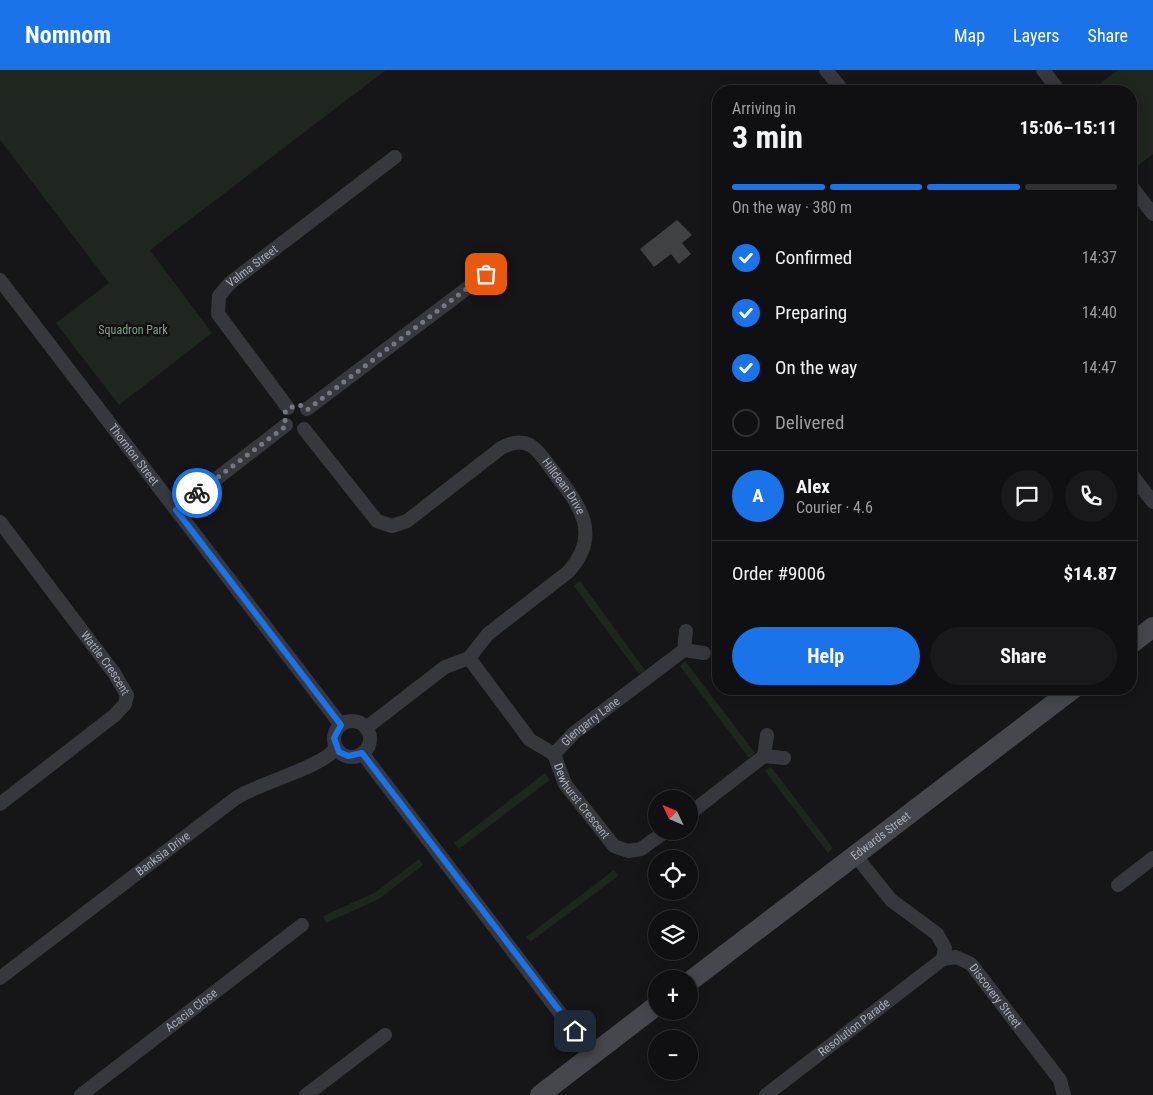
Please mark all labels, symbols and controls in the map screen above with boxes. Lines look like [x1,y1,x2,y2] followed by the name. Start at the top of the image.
[25,21,111,49] text: Nomnom
[954,25,985,46] text: Map
[1013,25,1060,46] text: Layers
[1088,25,1128,46] text: Share
[732,99,796,118] text: Arriving in
[1019,116,1117,139] text: 15:06–15:11
[732,118,803,156] text: 3 min
[732,198,852,217] text: On the way · 380 m
[224,242,281,290] street label: Valma Street
[732,244,760,272] icon: check
[775,246,852,269] text: Confirmed
[1082,248,1117,267] text: 14:37
[465,253,507,295] pin
[472,260,500,288] icon: bag
[732,299,760,327] icon: check
[775,301,847,324] text: Preparing
[1082,303,1117,322] text: 14:40
[98,323,168,337] park label: Squadron Park
[732,354,760,382] icon: check
[775,356,857,379] text: On the way
[1082,358,1117,377] text: 14:47
[775,411,844,434] text: Delivered
[106,421,162,488] street label: Thornton Street
[539,455,588,517] street label: Hilldean Drive
[172,468,222,518] courier
[1001,470,1053,522] button: chat
[1065,470,1117,522] button: phone
[796,475,830,498] text: Alex
[183,479,211,507] icon: bike
[752,484,764,507] text: A
[796,498,873,517] text: Courier · 4.6
[732,562,825,585] text: Order #9006
[1063,562,1117,585] text: $14.87
[732,627,920,685] button: Help
[930,627,1117,685] button: Share
[78,628,133,698] street label: Wattle Crescent
[558,694,623,749] street label: Glengarry Lane
[551,761,613,842] street label: Dewhurst Crescent
[648,790,698,840] north arrow
[648,790,698,1080] map controls
[848,808,914,863] street label: Edwards Street
[133,828,193,879] street label: Banksia Drive
[648,850,698,900] button: locate
[648,910,698,960] button: layers
[966,961,1025,1031] street label: Discovery Street
[648,970,698,1020] button: +
[162,986,220,1035] street label: Acacia Close
[816,995,893,1059] street label: Resolution Parade
[554,1010,596,1052] pin
[561,1017,589,1045] icon: home
[648,1030,698,1080] button: −

